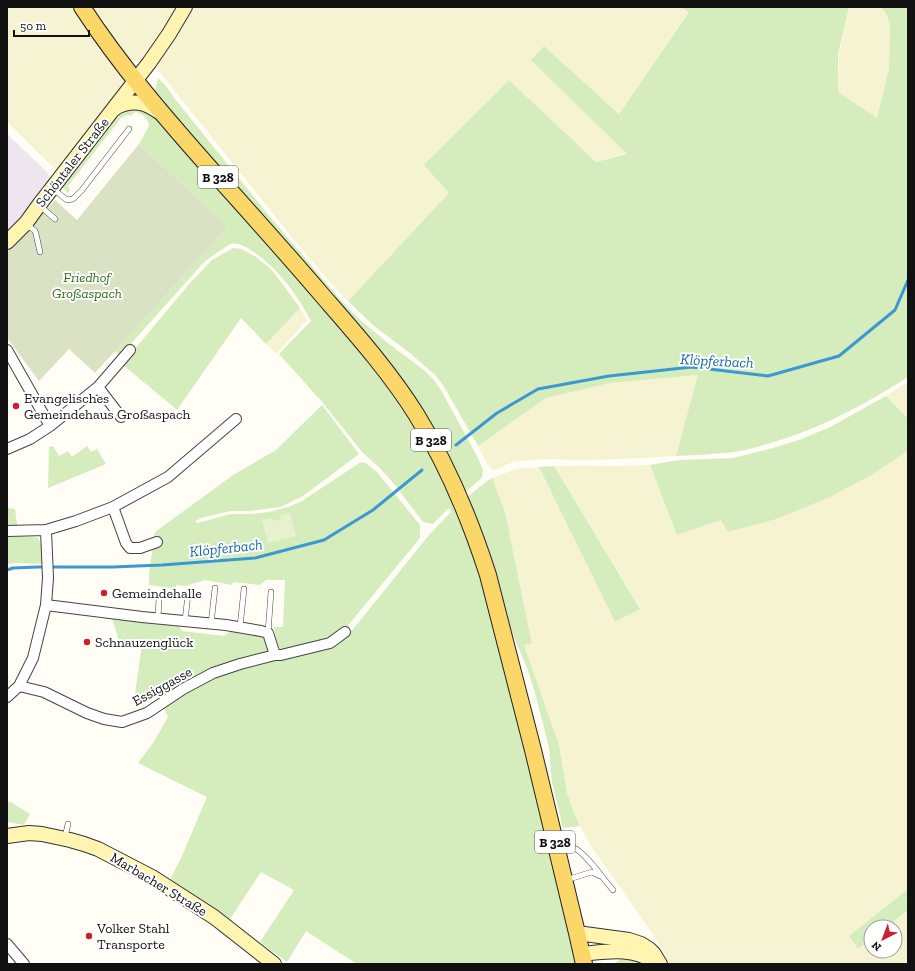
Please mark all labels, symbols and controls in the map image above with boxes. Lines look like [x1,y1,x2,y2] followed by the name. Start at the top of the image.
[14,12,89,38] scale bar
[20,19,47,33] text: 50 m
[32,114,113,211] street label: Schöntaler Straße
[198,166,238,188] road number: B 328
[52,269,122,302] park label: Friedhof Großaspach
[680,350,755,372] water label: Klöpferbach
[24,390,191,423] place label: Evangelisches Gemeindehaus Großaspach
[11,401,21,411] marker: Evangelisches Gemeindehaus Großaspach
[411,429,451,451] road number: B 328
[189,535,264,561] water label: Klöpferbach
[112,585,202,602] place label: Gemeindehalle
[99,588,109,598] marker: Gemeindehalle
[95,634,194,651] place label: Schnauzenglück
[82,637,92,647] marker: Schnauzenglück
[130,663,195,710] street label: Essiggasse
[535,831,575,853] road number: B 328
[107,849,211,920] street label: Marbacher Straße
[863,919,903,959] north arrow
[96,920,170,953] place label: Volker Stahl Transporte
[84,931,94,941] marker: Volker Stahl Transporte
[869,938,884,954] text: N

